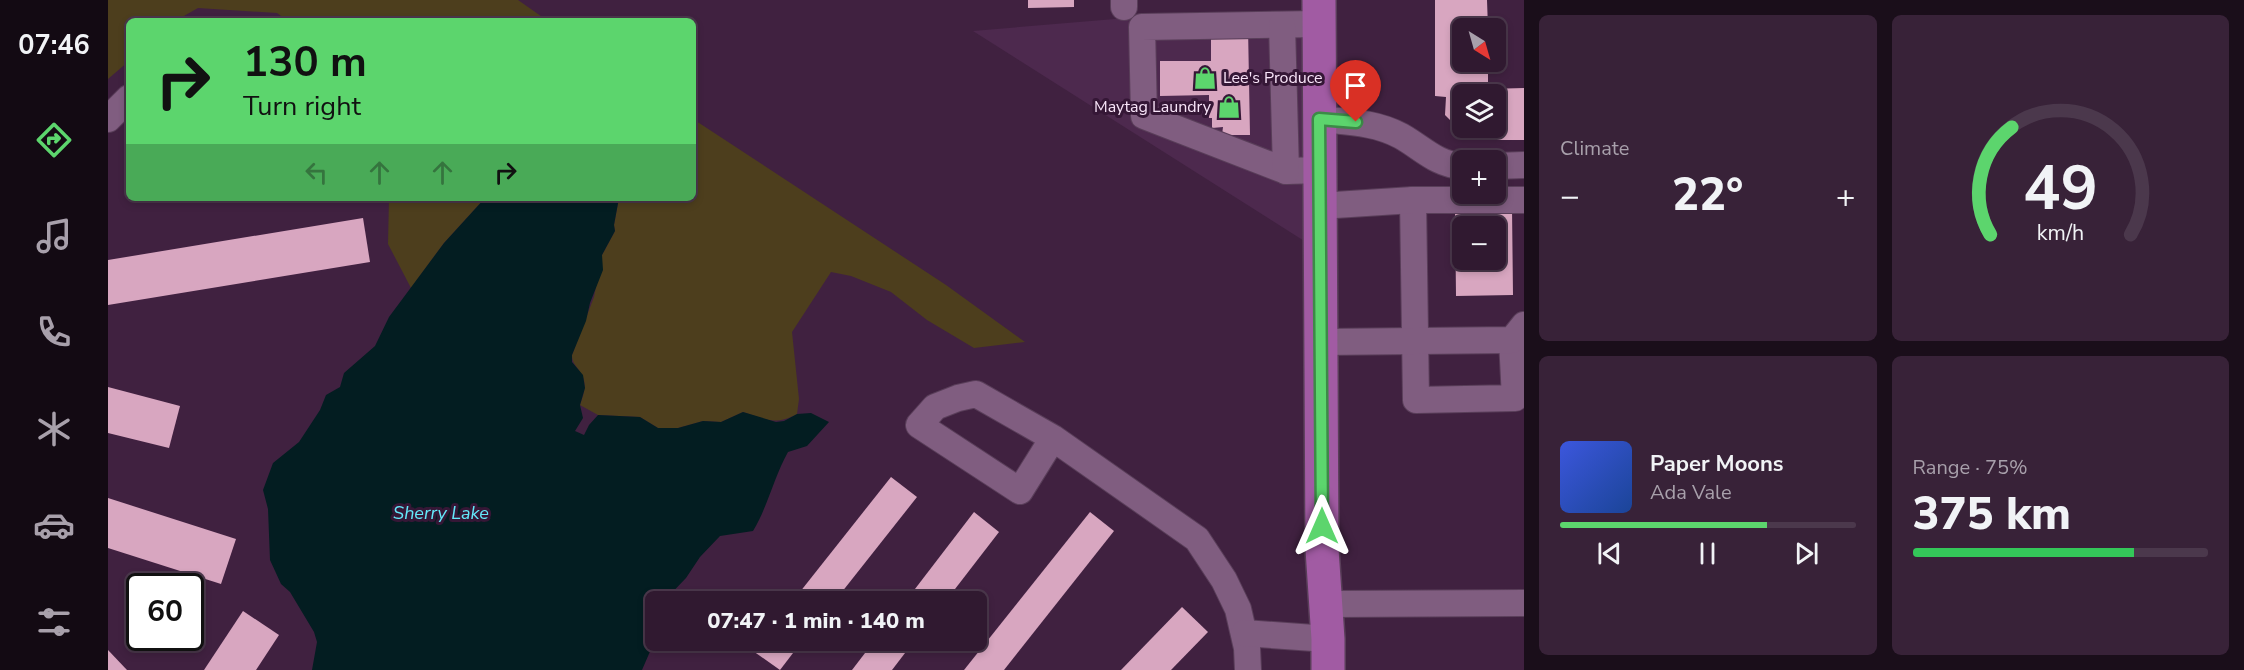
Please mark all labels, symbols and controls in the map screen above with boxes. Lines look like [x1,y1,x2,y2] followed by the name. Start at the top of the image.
[1452,18,1506,72] north arrow
[1452,18,1506,270] map controls
[18,27,90,64] text: 07:46
[243,34,367,91] text: 130 m
[144,42,222,120] icon: right
[1330,60,1381,122] pin
[1192,65,1218,91] shop icon: Lee's Produce
[1223,67,1323,89] place label: Lee's Produce
[1339,69,1372,102] icon: arrive
[1452,84,1506,138] button: layers
[243,88,361,125] text: Turn right
[1216,94,1242,120] shop icon: Maytag Laundry
[1094,96,1212,118] place label: Maytag Laundry
[33,119,75,161] icon: directions
[1560,135,1629,162] text: Climate
[2023,146,2098,231] text: 49
[1452,150,1506,204] button: +
[300,156,333,189] icon: left
[363,156,396,189] icon: ahead
[426,156,459,189] icon: ahead
[489,156,522,189] icon: right
[1672,165,1743,226] text: 22°
[1560,174,1580,219] text: −
[1836,174,1856,219] text: +
[33,215,75,257] icon: music
[1452,216,1506,270] button: −
[2037,218,2084,248] text: km/h
[33,311,75,353] icon: phone
[33,408,75,450] icon: climate
[1650,449,1784,479] text: Paper Moons
[1913,454,2028,481] text: Range · 75%
[1650,479,1732,506] text: Ada Vale
[1913,484,2071,545] text: 375 km
[1290,494,1354,558] position arrow
[393,501,489,525] water label: Sherry Lake
[33,504,75,546] icon: car
[1593,537,1626,570] icon: previous
[1691,537,1724,570] icon: pause
[1790,537,1823,570] icon: next
[126,573,204,651] speed limit sign: 60
[33,601,75,643] icon: filters
[707,606,925,636] text: 07:47 · 1 min · 140 m

